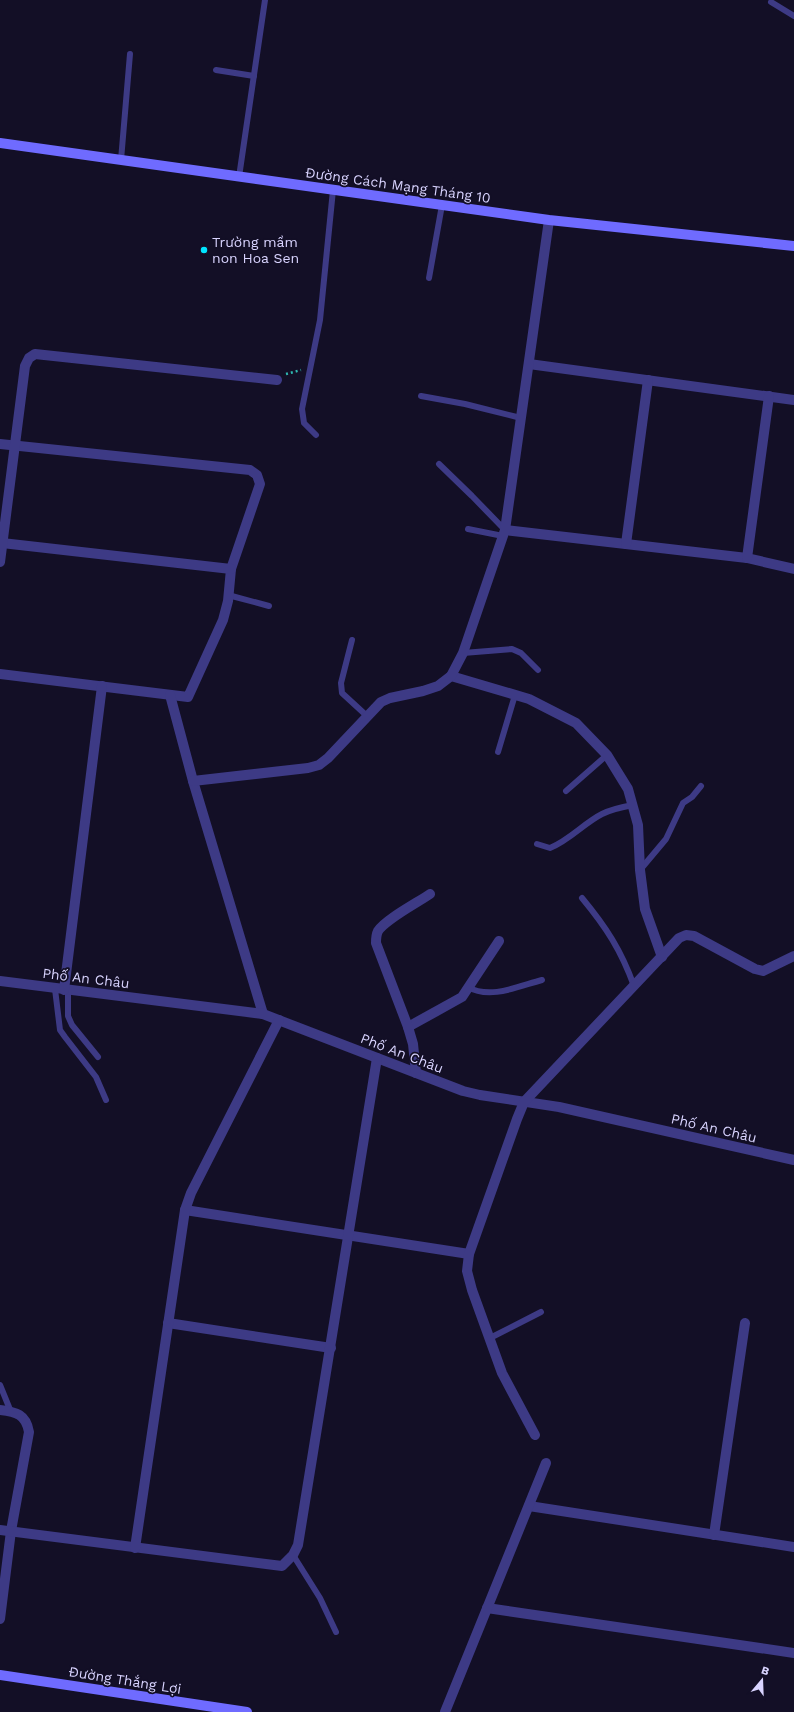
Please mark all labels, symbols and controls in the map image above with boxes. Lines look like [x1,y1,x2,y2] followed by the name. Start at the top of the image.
[304,164,492,206] street label: Đường Cách Mạng Tháng 10
[212,234,299,266] place label: Trường mầm non Hoa Sen
[199,245,209,255] marker: Trường mầm non Hoa Sen
[42,965,130,991] street label: Phố An Châu
[358,1030,446,1076] street label: Phố An Châu
[670,1110,758,1146] street label: Phố An Châu
[742,1660,782,1700] north arrow
[68,1663,182,1697] street label: Đường Thắng Lợi
[759,1664,771,1679] text: B

